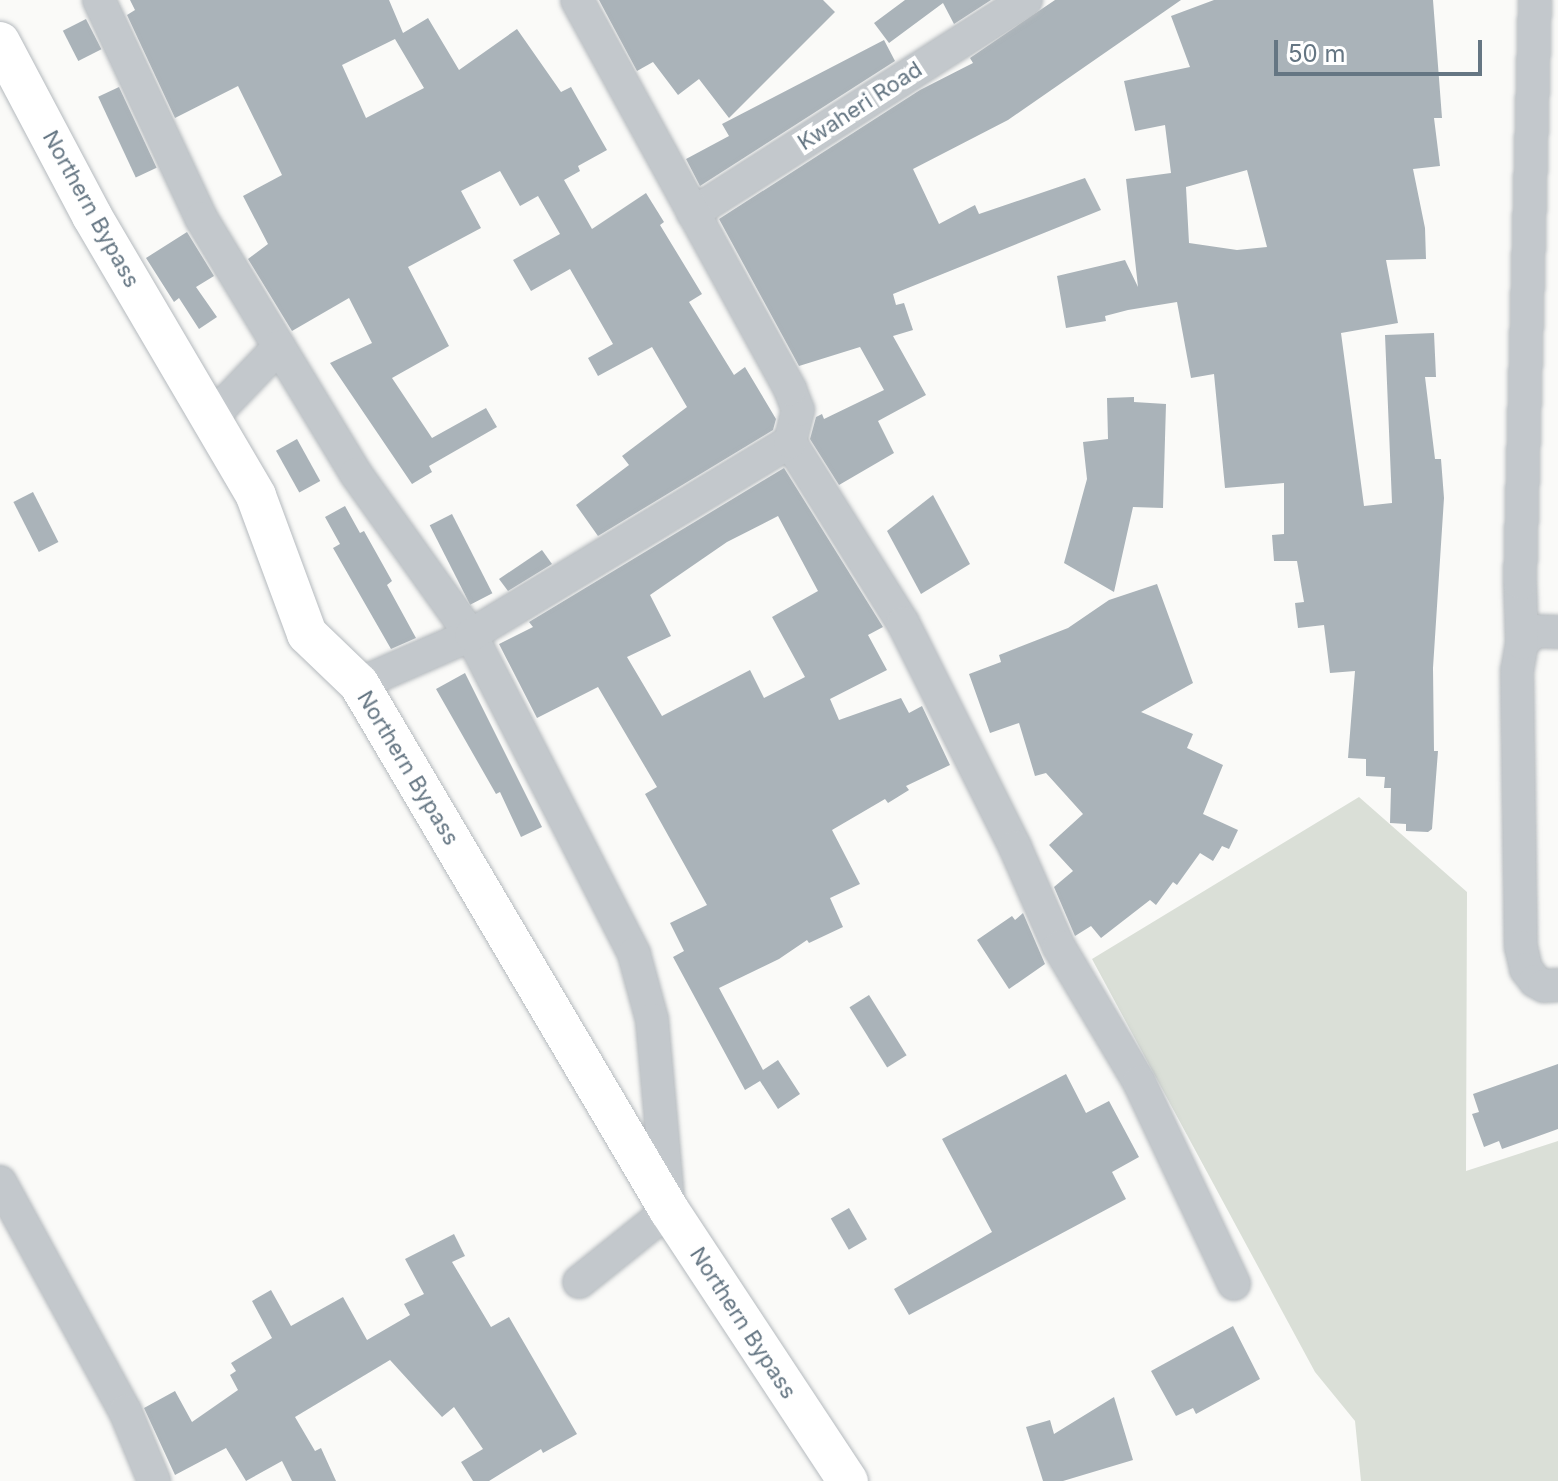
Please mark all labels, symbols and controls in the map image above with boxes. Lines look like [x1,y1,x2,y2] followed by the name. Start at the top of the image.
[1278,24,1486,74] scale bar
[1288,39,1346,68] text: 50 m
[793,56,927,156] street label: Kwaheri Road
[37,126,145,292] street label: Northern Bypass
[352,686,464,850] street label: Northern Bypass
[684,1242,802,1404] street label: Northern Bypass

